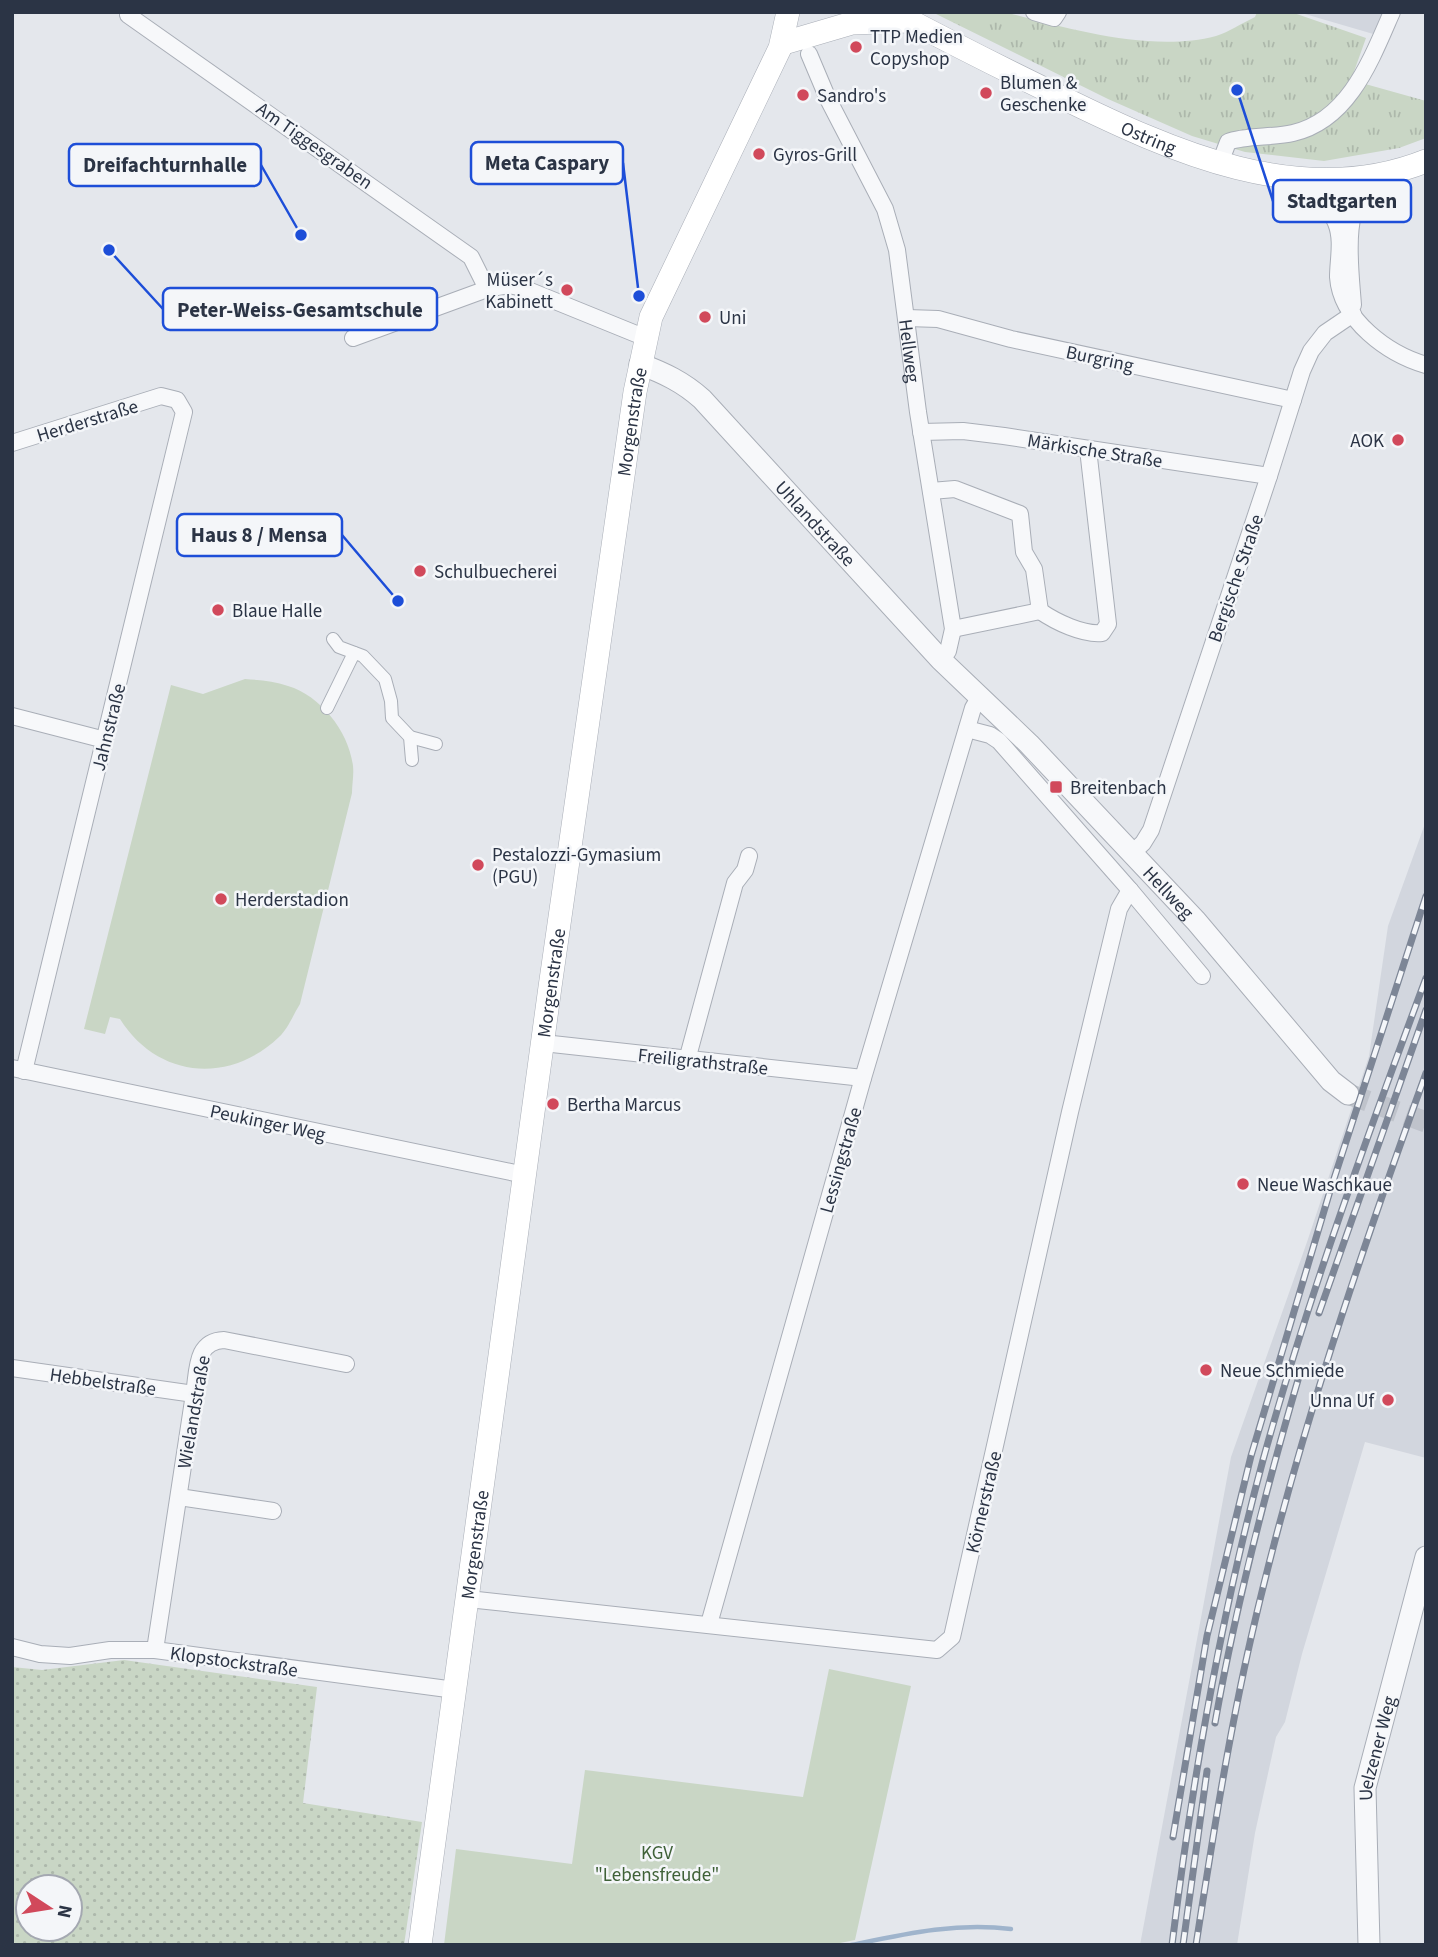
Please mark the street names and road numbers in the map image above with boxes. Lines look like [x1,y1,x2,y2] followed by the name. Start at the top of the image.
[250,96,378,196] street label: Am Tiggesgraben
[1116,115,1180,162] street label: Ostring
[891,317,926,385] street label: Hellweg
[1063,339,1137,380] street label: Burgring
[611,365,655,478] street label: Morgenstraße
[33,393,142,450] street label: Herderstraße
[1025,427,1164,475] street label: Märkische Straße
[768,475,861,573] street label: Uhlandstraße
[1202,511,1271,646] street label: Bergische Straße
[86,681,133,774] street label: Jahnstraße
[1136,861,1200,926] street label: Hellweg
[531,927,573,1039] street label: Morgenstraße
[636,1042,769,1083] street label: Freiligrathstraße
[207,1098,328,1149] street label: Peukinger Weg
[813,1104,869,1217] street label: Lessingstraße
[171,1354,218,1471] street label: Wielandstraße
[48,1362,158,1403] street label: Hebbelstraße
[960,1449,1009,1556] street label: Körnerstraße
[455,1489,497,1601] street label: Morgenstraße
[168,1640,299,1685] street label: Klopstockstraße
[1353,1693,1404,1801] street label: Uelzener Weg

